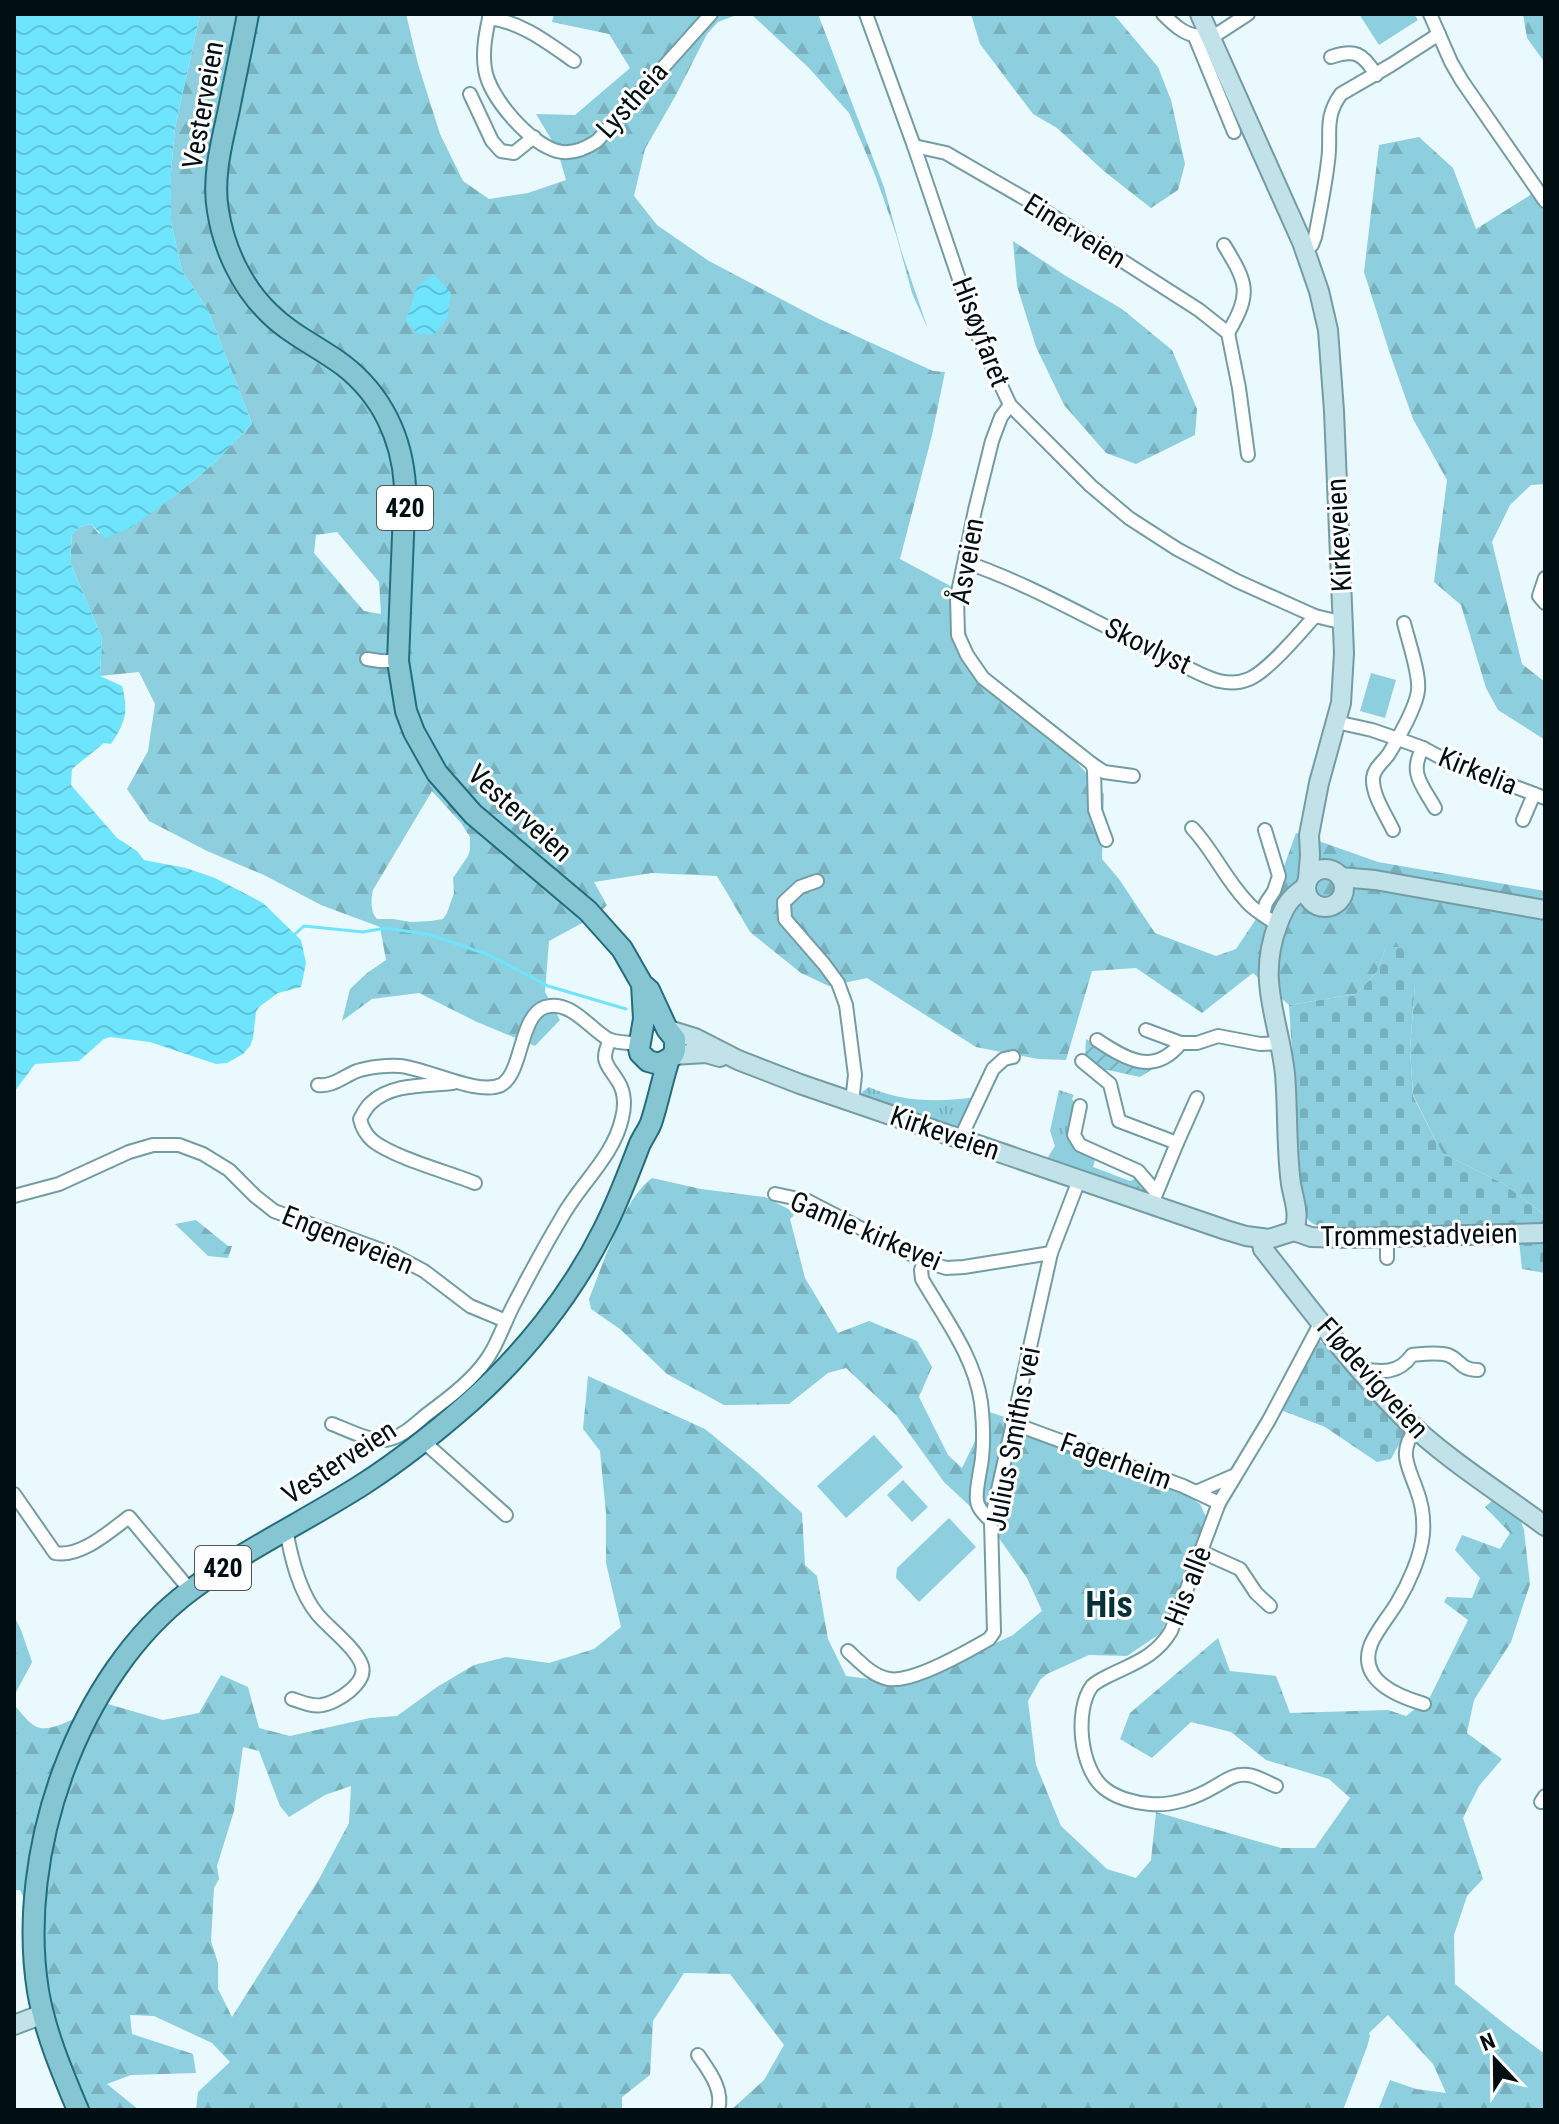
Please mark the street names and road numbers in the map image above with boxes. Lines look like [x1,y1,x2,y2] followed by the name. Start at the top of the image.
[176,39,230,171] street label: Vesterveien
[589,55,675,145] street label: Lystheia
[1018,187,1132,275] street label: Einerveien
[945,273,1017,391] street label: Hisøyfaret
[1320,477,1358,593] street label: Kirkeveien
[377,486,433,530] road number: 420
[942,515,991,607] street label: Åsveien
[1099,611,1197,681] street label: Skovlyst
[1434,740,1522,802] street label: Kirkelia
[461,758,579,868] street label: Vesterveien
[886,1099,1004,1167] street label: Kirkeveien
[785,1184,947,1278] street label: Gamle kirkevei
[277,1199,419,1281] street label: Engeneveien
[1320,1217,1518,1253] street label: Trommestadveien
[1310,1311,1436,1445] street label: Flødevigveien
[979,1344,1047,1534] street label: Julius Smiths vei
[276,1413,402,1511] street label: Vesterveien
[1056,1426,1176,1496] street label: Fagerheim
[1158,1542,1218,1630] street label: His allè
[195,1546,251,1590] road number: 420

